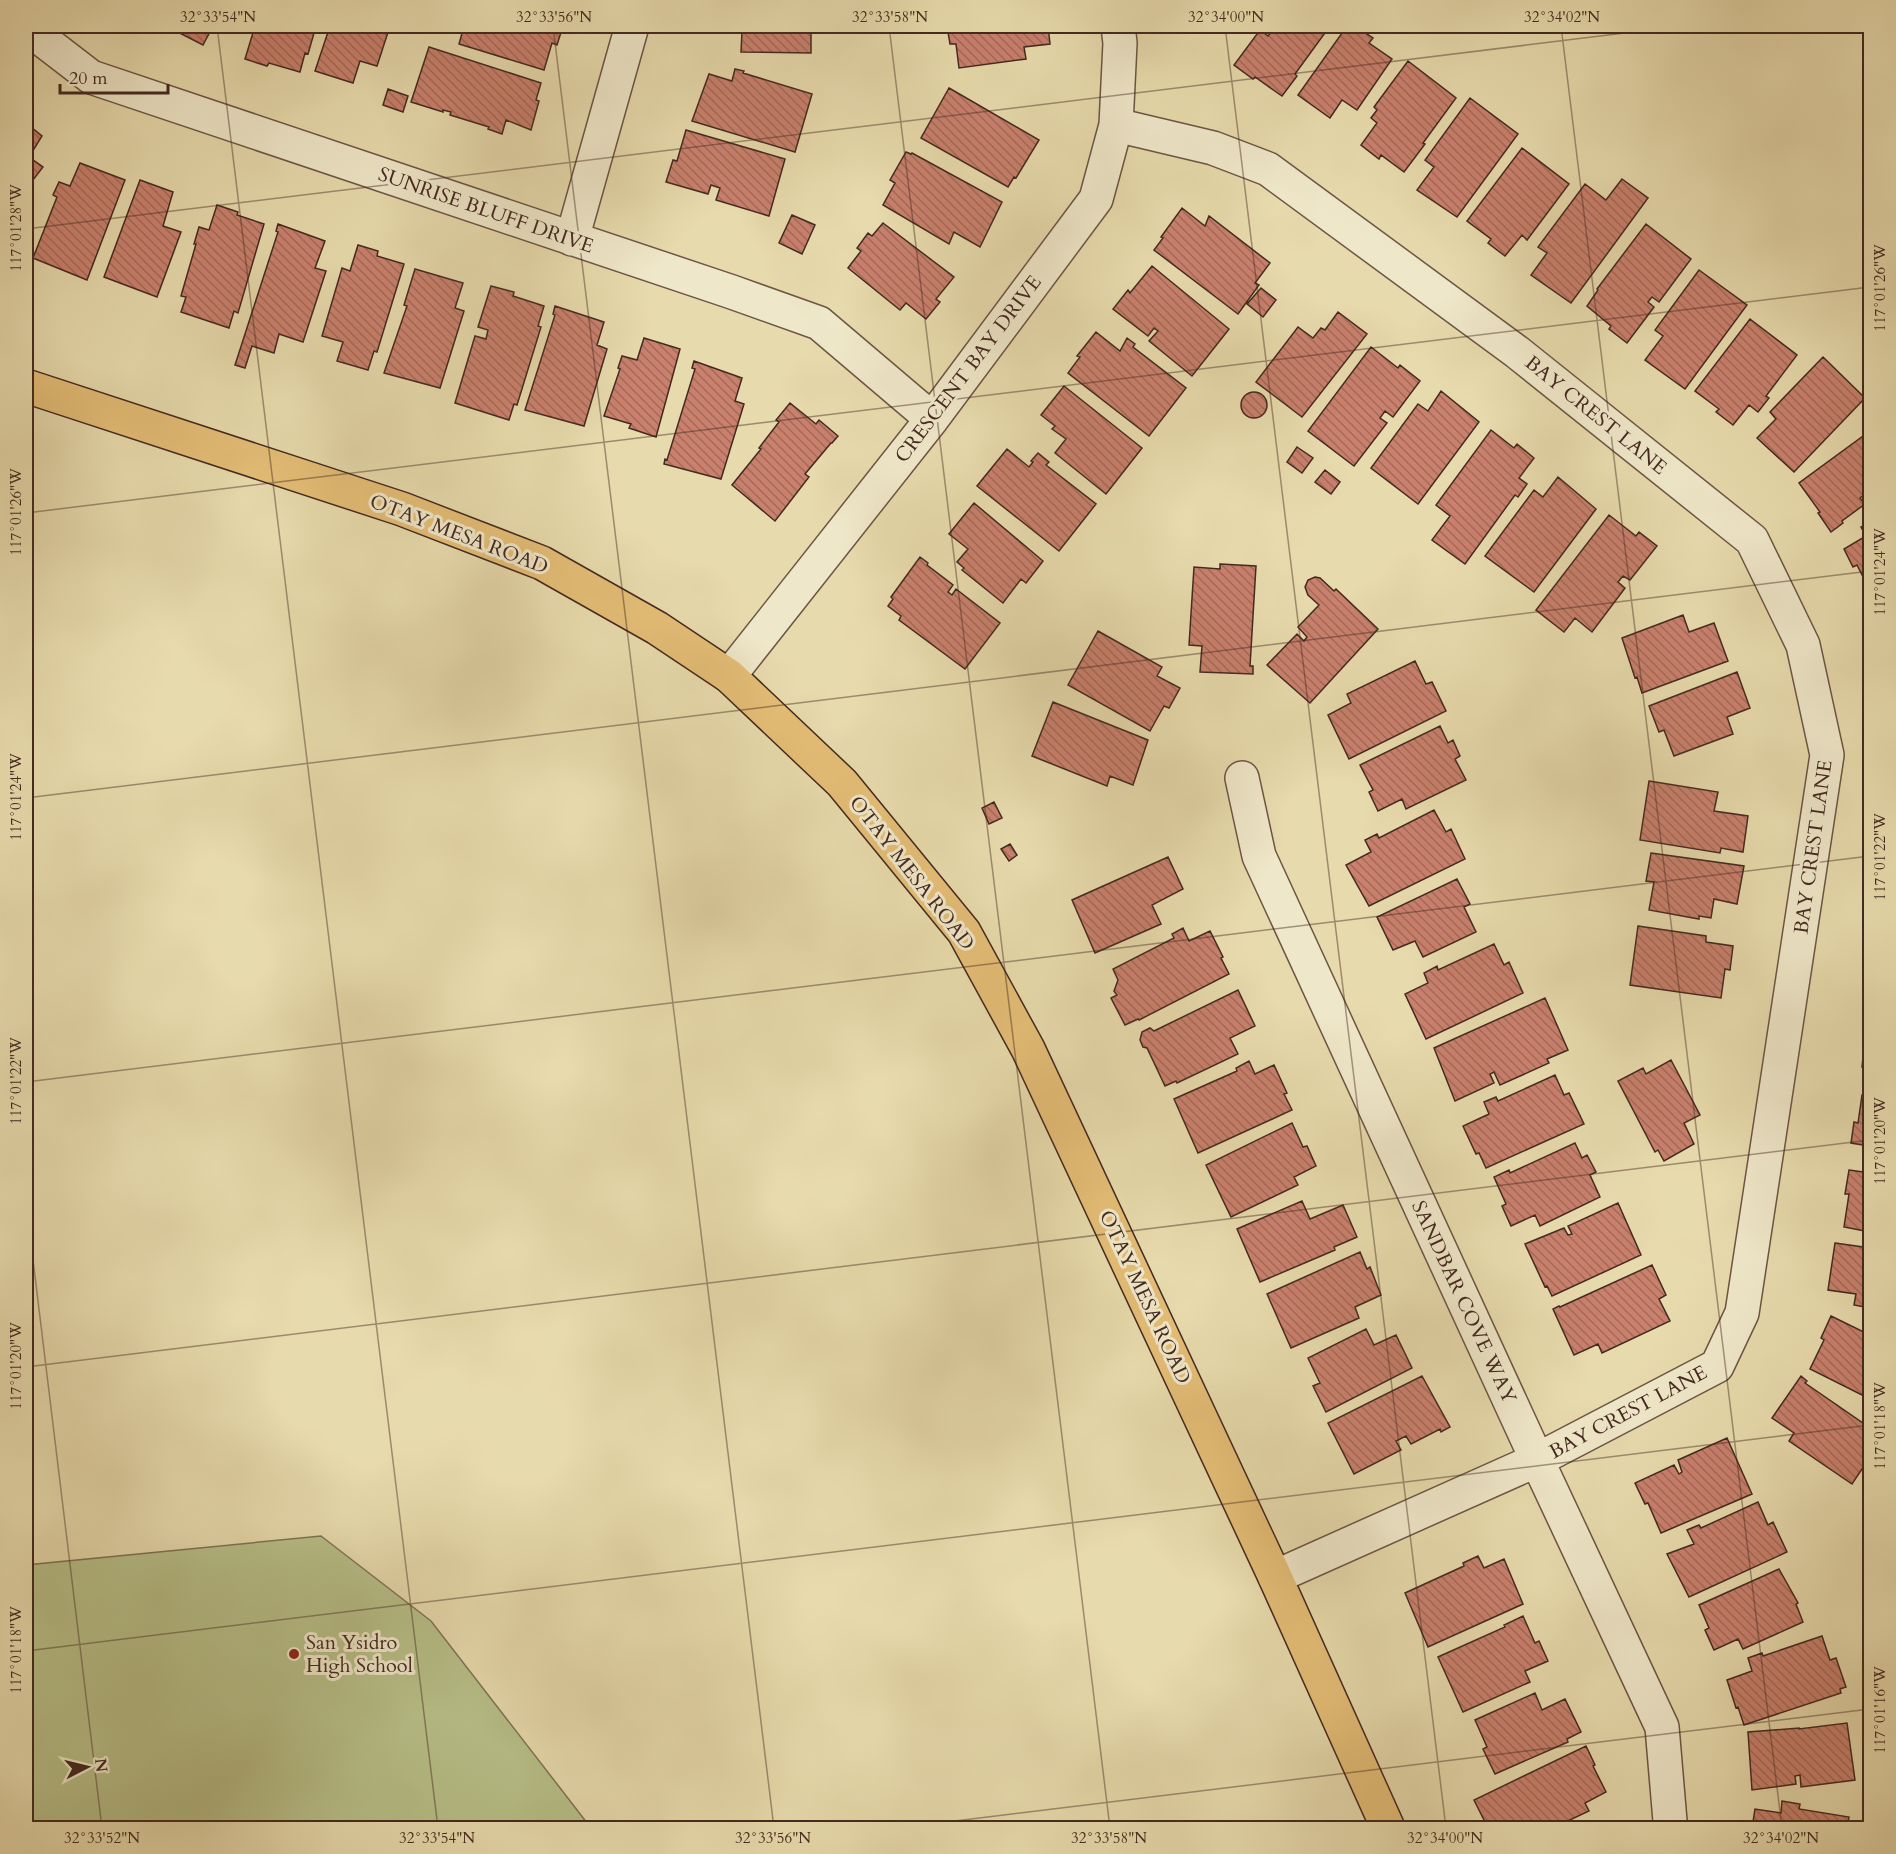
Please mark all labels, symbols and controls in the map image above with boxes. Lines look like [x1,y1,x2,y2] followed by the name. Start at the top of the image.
[180,7,256,27] text: 32°33'54"N
[516,7,592,27] text: 32°33'56"N
[852,7,928,27] text: 32°33'58"N
[1188,7,1264,27] text: 32°34'00"N
[1524,7,1600,27] text: 32°34'02"N
[60,57,168,95] scale bar
[69,66,108,91] text: 20 m
[375,160,597,260] street label: SUNRISE BLUFF DRIVE
[6,184,26,272] text: 117°01'28"W
[1870,244,1890,332] text: 117°01'26"W
[889,270,1047,468] street label: CRESCENT BAY DRIVE
[1519,349,1673,481] street label: BAY CREST LANE
[6,468,26,556] text: 117°01'26"W
[366,488,552,580] street label: OTAY MESA ROAD
[1870,528,1890,616] text: 117°01'24"W
[6,753,26,841] text: 117°01'24"W
[1787,758,1839,936] street label: BAY CREST LANE
[843,790,981,956] street label: OTAY MESA ROAD
[1870,813,1890,901] text: 117°01'22"W
[6,1037,26,1125] text: 117°01'22"W
[1870,1097,1890,1185] text: 117°01'20"W
[1405,1196,1523,1408] street label: SANDBAR COVE WAY
[1093,1206,1197,1388] street label: OTAY MESA ROAD
[6,1322,26,1410] text: 117°01'20"W
[1544,1359,1712,1465] street label: BAY CREST LANE
[1870,1382,1890,1470] text: 117°01'18"W
[6,1606,26,1694] text: 117°01'18"W
[306,1629,413,1679] place label: San Ysidro High School
[287,1647,301,1661] marker: San Ysidro High School
[1870,1666,1890,1754] text: 117°01'16"W
[57,1737,117,1797] north arrow
[89,1757,113,1774] text: N
[64,1828,140,1848] text: 32°33'52"N
[399,1828,475,1848] text: 32°33'54"N
[735,1828,811,1848] text: 32°33'56"N
[1071,1828,1147,1848] text: 32°33'58"N
[1407,1828,1483,1848] text: 32°34'00"N
[1743,1828,1819,1848] text: 32°34'02"N

